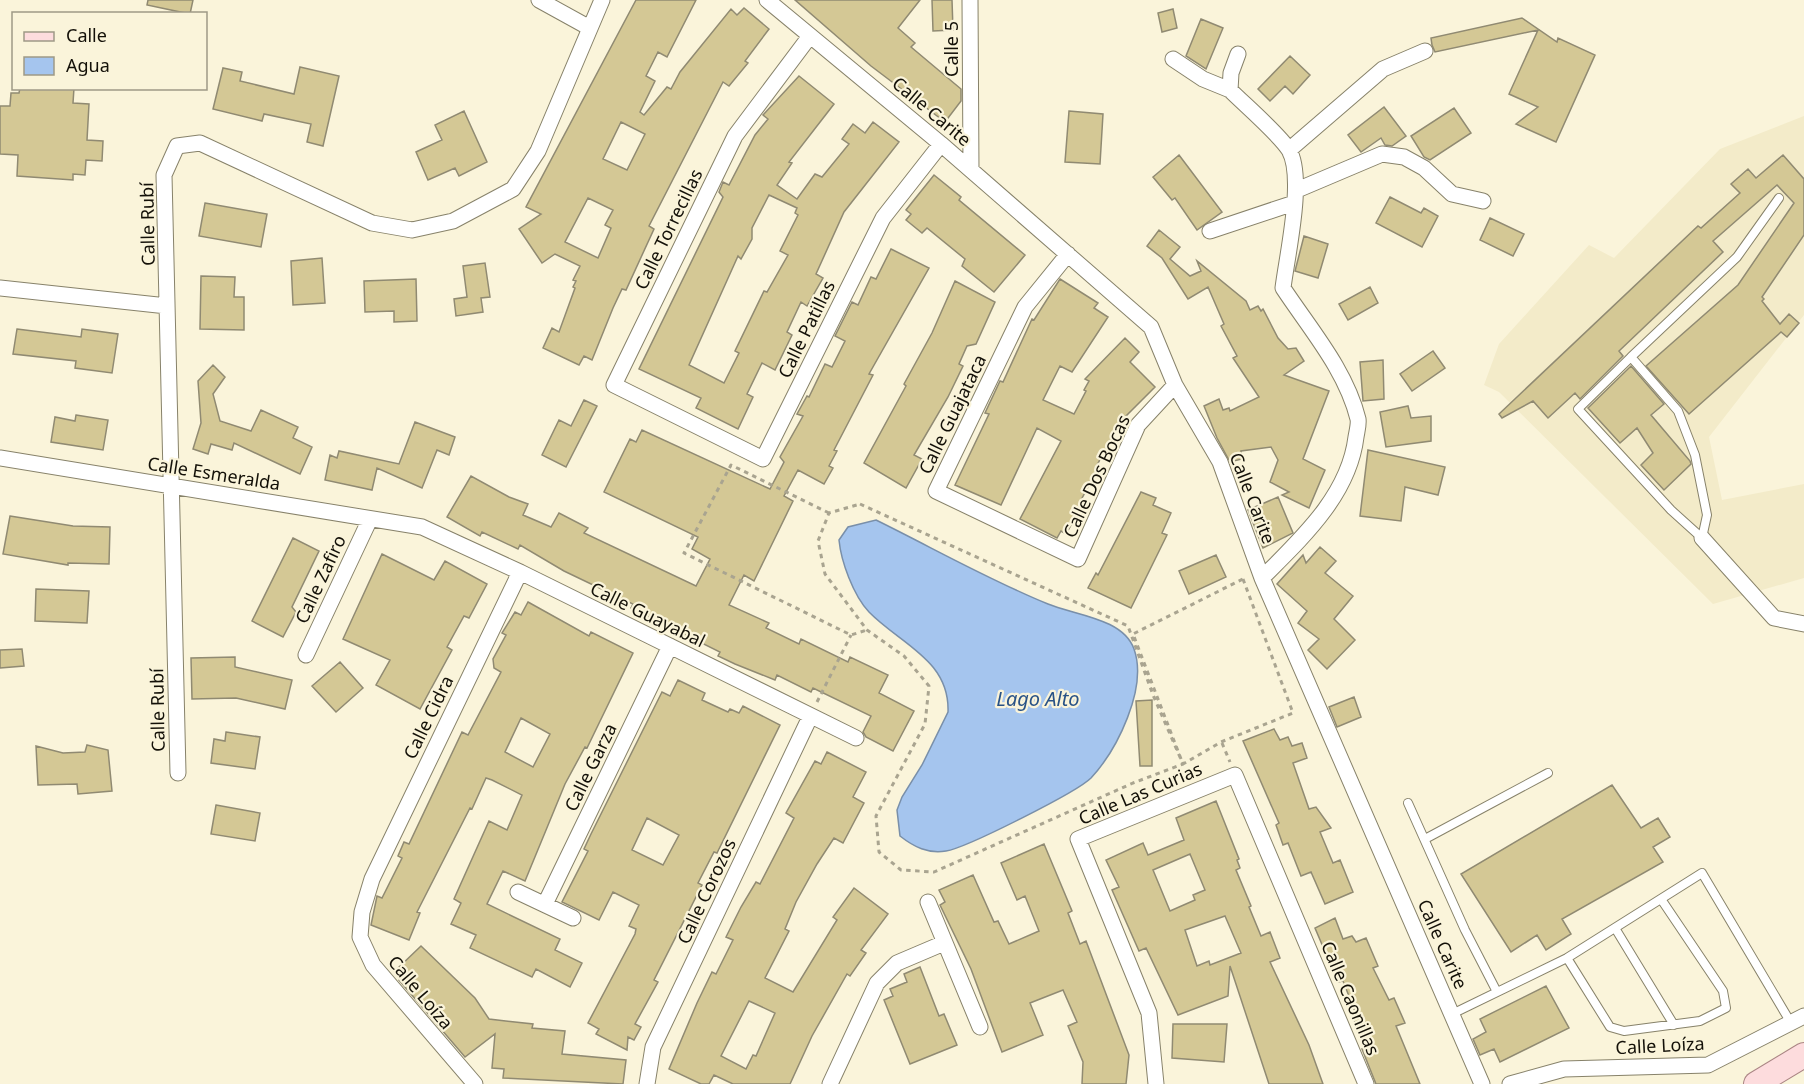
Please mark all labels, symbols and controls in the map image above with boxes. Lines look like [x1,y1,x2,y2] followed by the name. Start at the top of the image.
[12,12,207,90] legend
[939,21,963,77] street label: Calle 5
[66,23,107,47] text: Calle
[66,53,110,77] text: Agua
[888,71,976,151] street label: Calle Carite
[628,165,708,293] street label: Calle Torrecillas
[134,182,160,266] street label: Calle Rubí
[772,276,840,382] street label: Calle Patillas
[913,350,991,478] street label: Calle Guajataca
[1057,411,1135,541] street label: Calle Dos Bocas
[1225,449,1281,547] street label: Calle Carite
[146,451,282,495] street label: Calle Esmeralda
[289,531,351,627] street label: Calle Zafiro
[587,576,709,652] street label: Calle Guayabal
[144,668,170,752] street label: Calle Rubí
[398,671,458,763] street label: Calle Cidra
[996,685,1080,712] water label: Lago Alto
[558,719,622,815] street label: Calle Garza
[1075,756,1205,830] street label: Calle Las Curias
[671,834,741,948] street label: Calle Corozos
[1413,895,1473,993] street label: Calle Carite
[1316,937,1386,1059] street label: Calle Caonillas
[383,950,459,1034] street label: Calle Loíza
[1615,1031,1705,1059] street label: Calle Loíza

